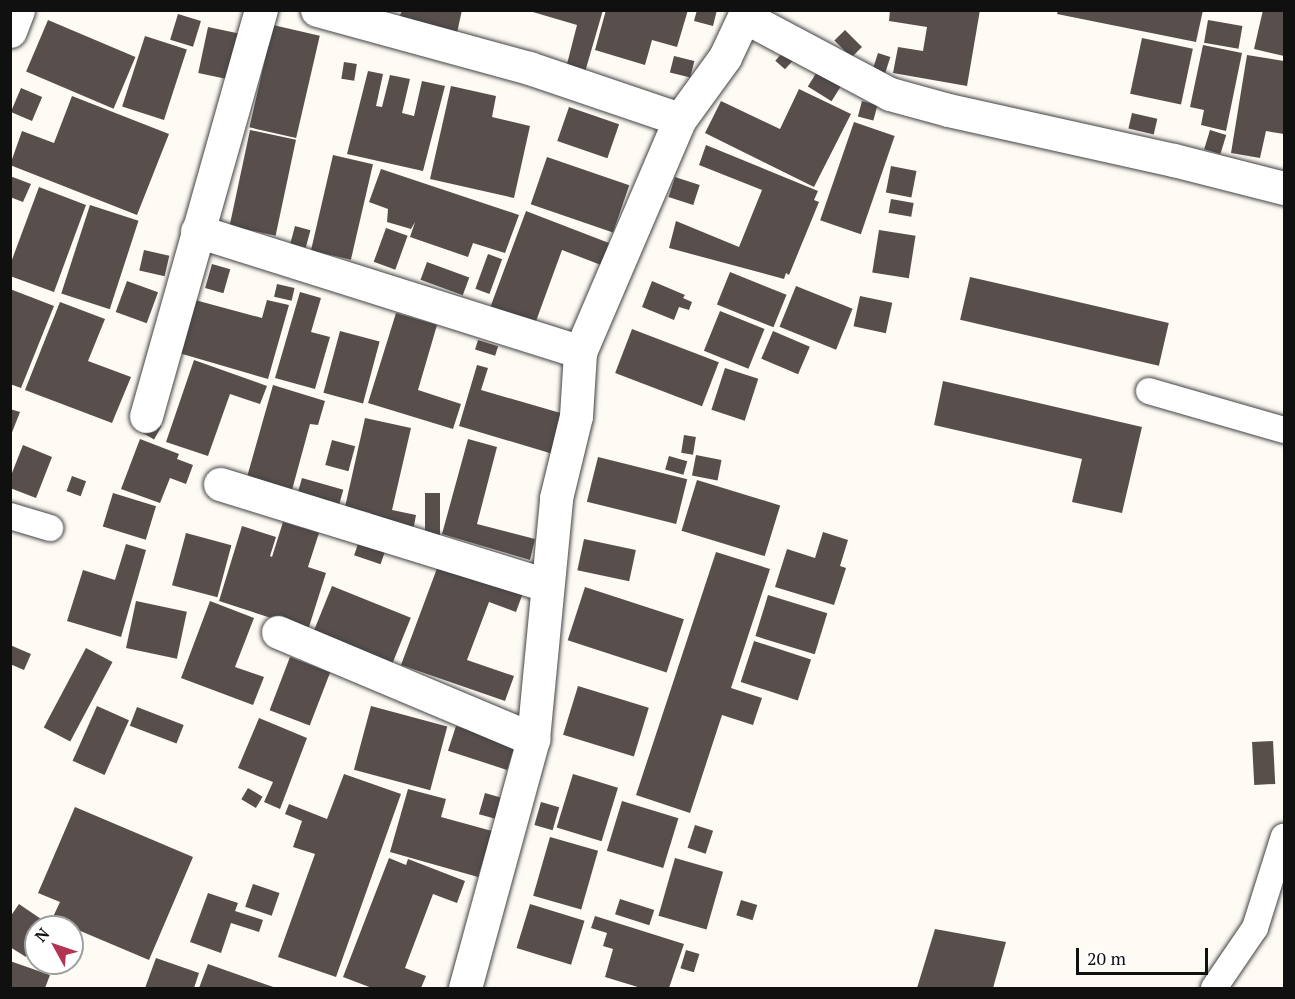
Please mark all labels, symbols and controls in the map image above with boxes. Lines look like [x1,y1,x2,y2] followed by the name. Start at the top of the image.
[24,915,84,975] north arrow
[29,923,54,946] text: N
[1079,936,1211,974] scale bar
[1087,946,1126,970] text: 20 m

